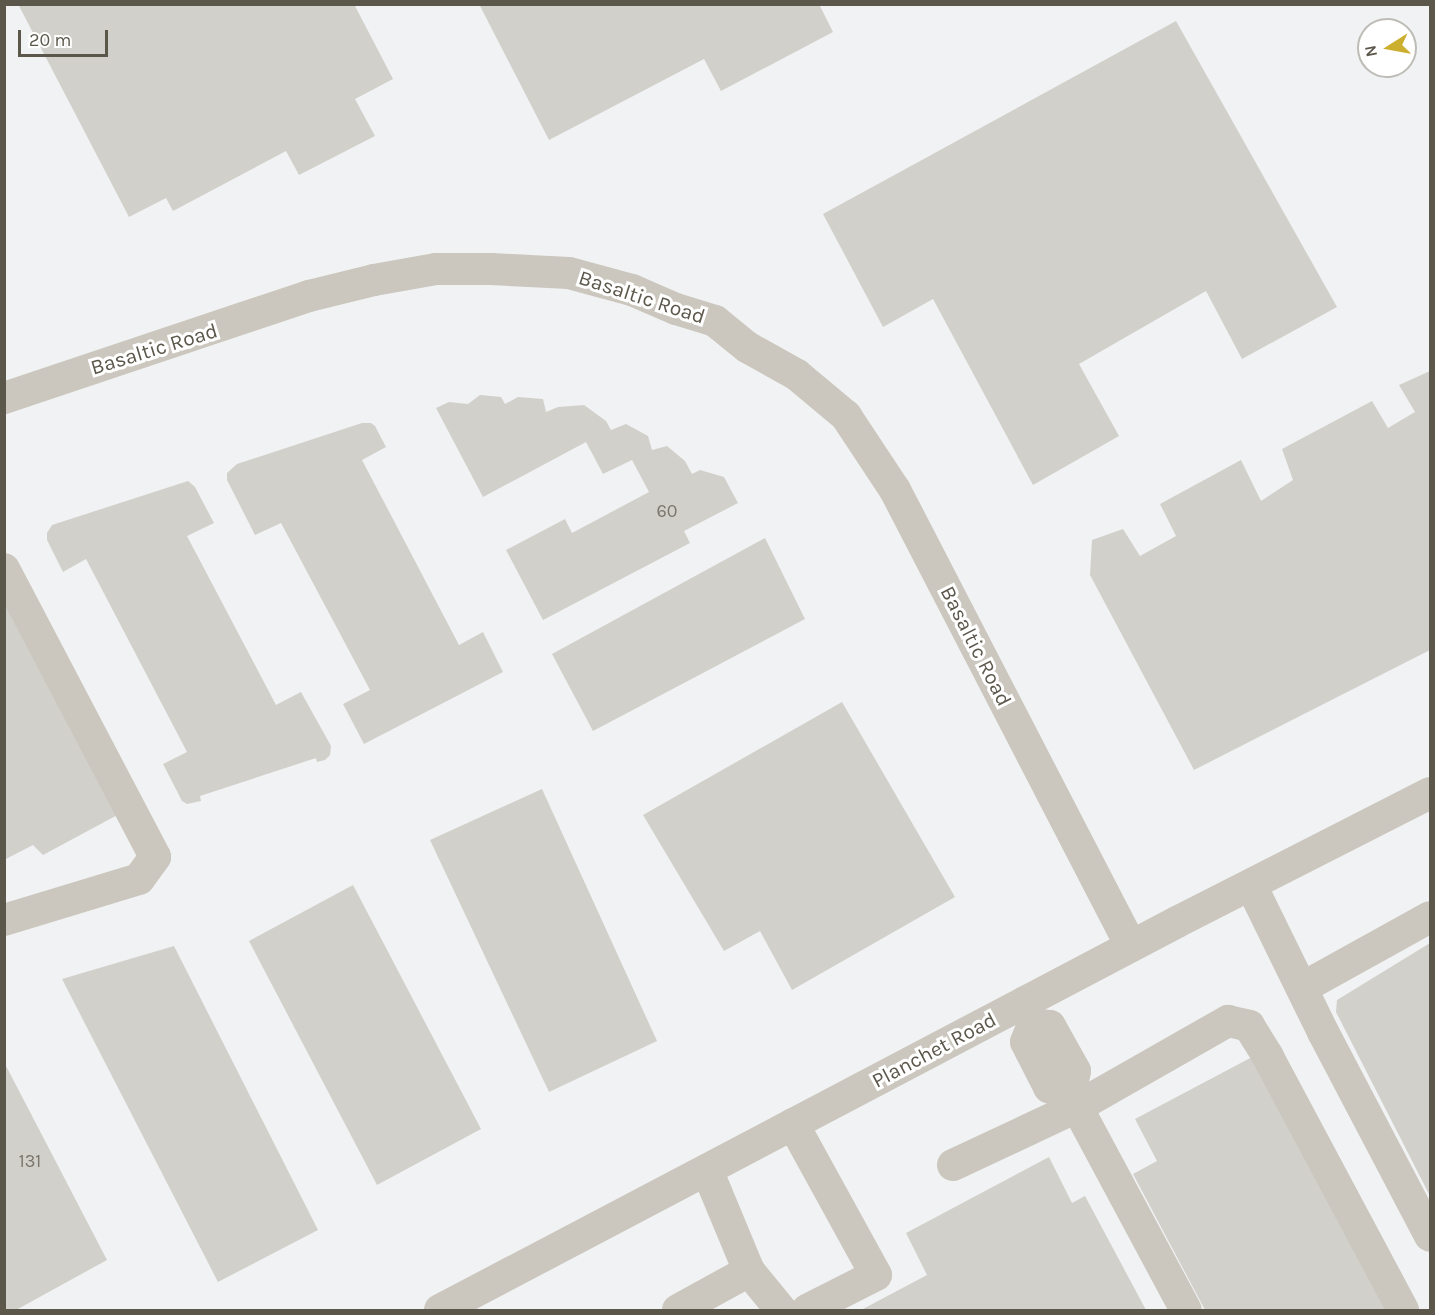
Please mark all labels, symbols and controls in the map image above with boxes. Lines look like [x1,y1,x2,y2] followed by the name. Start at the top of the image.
[21,18,111,56] scale bar
[1357,18,1417,78] north arrow
[29,29,71,51] text: 20 m
[1360,44,1381,59] text: N
[576,265,708,329] street label: Basaltic Road
[87,318,221,380] street label: Basaltic Road
[657,500,677,522] house number: 60
[935,582,1017,710] street label: Basaltic Road
[867,1007,1001,1093] street label: Planchet Road
[19,1150,41,1172] house number: 131

